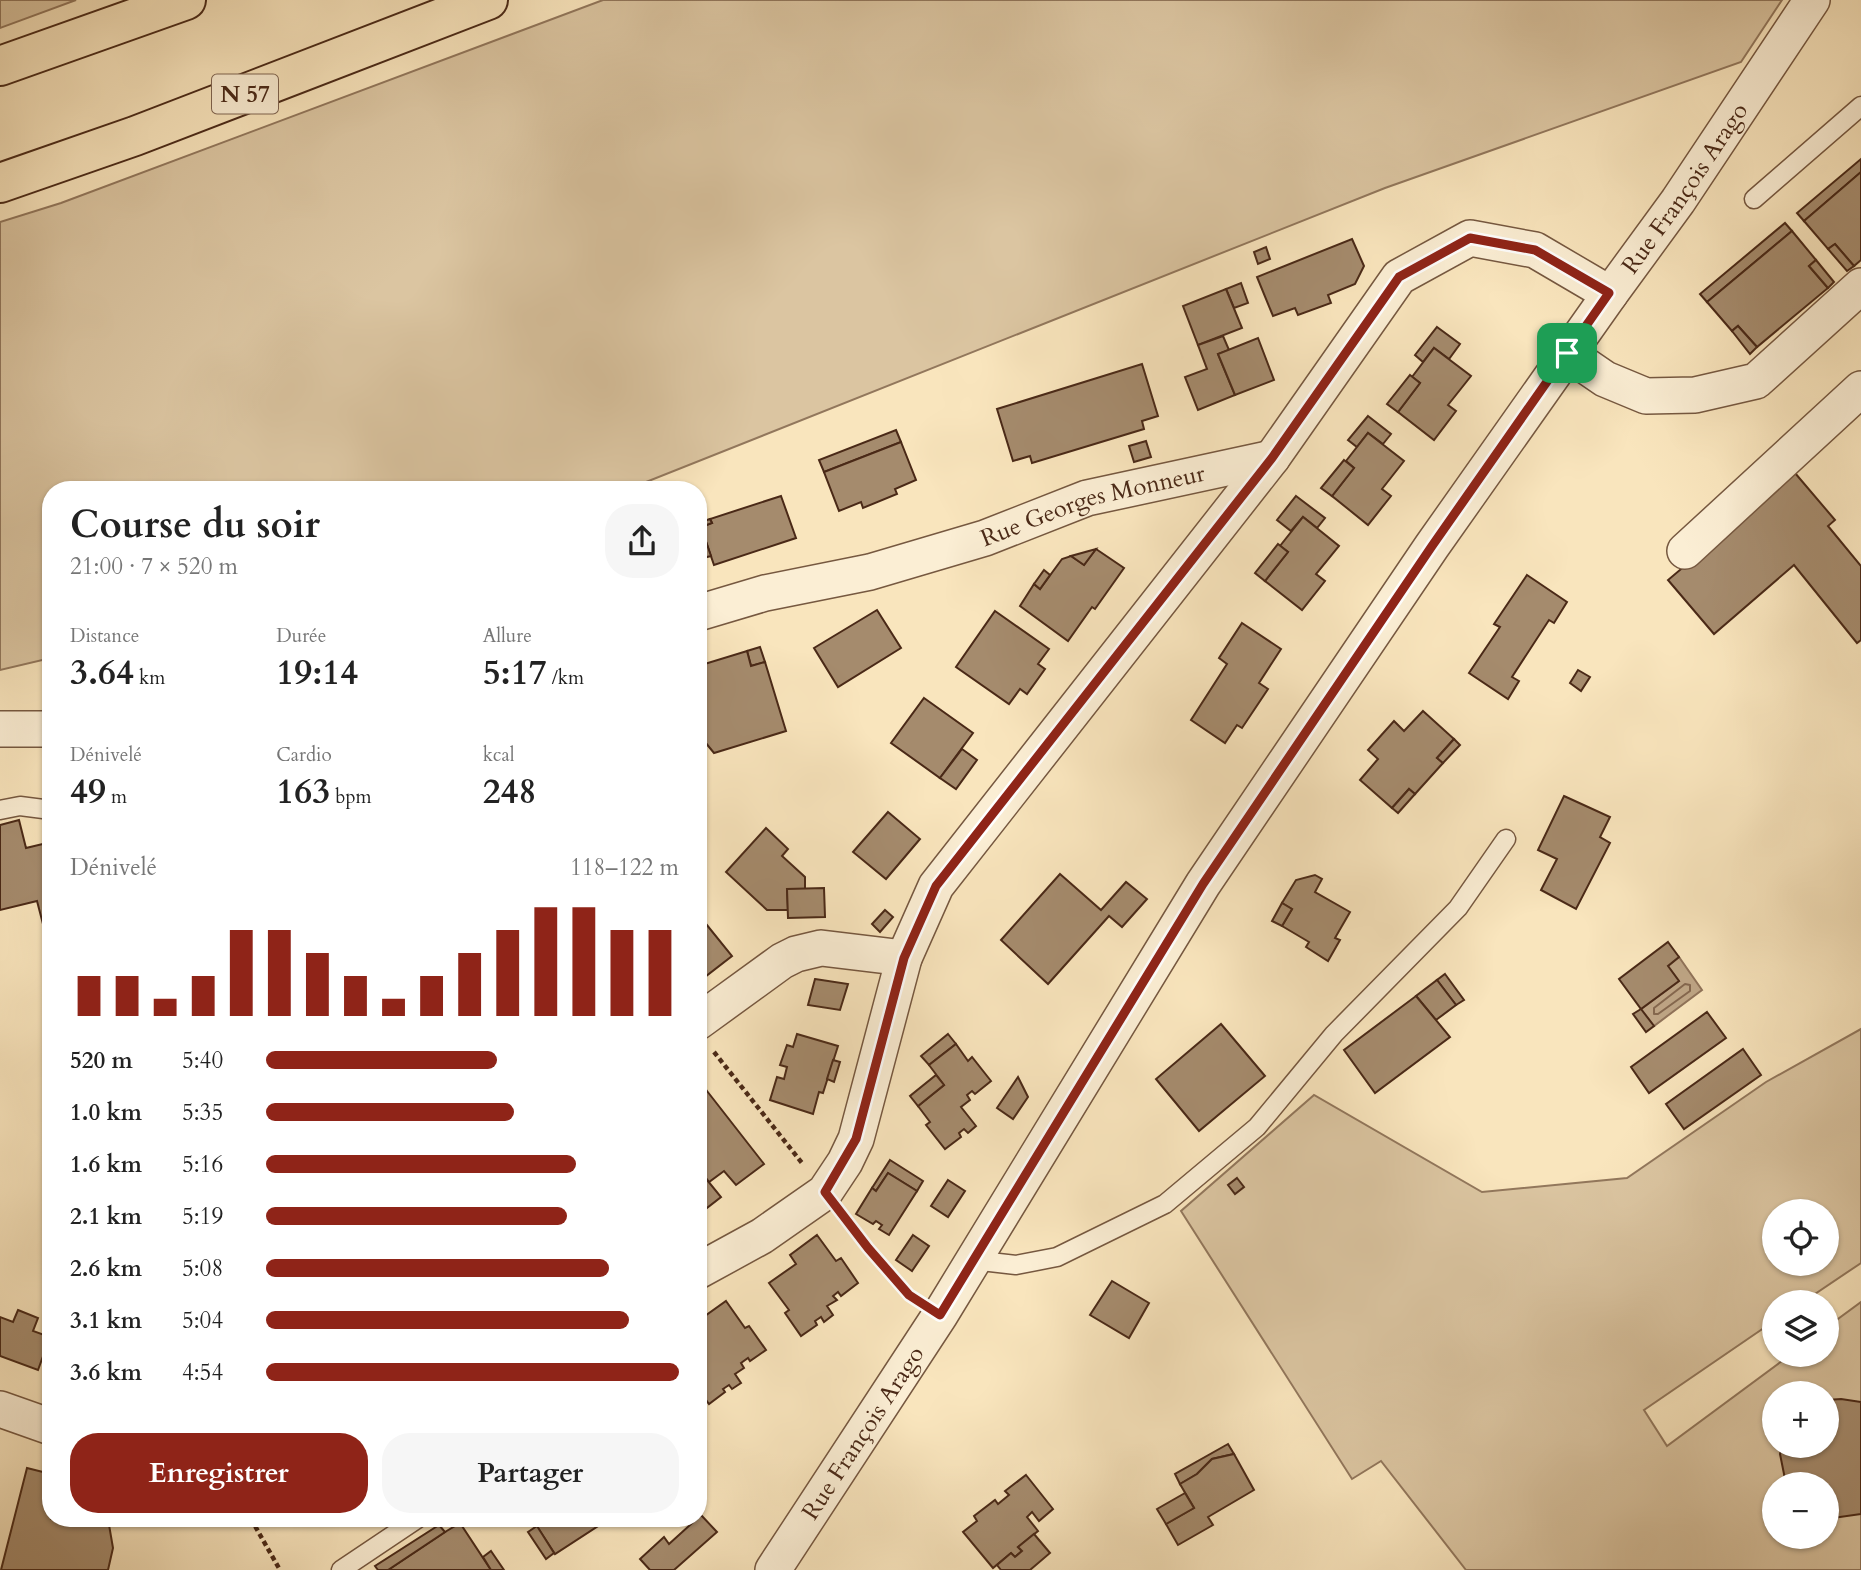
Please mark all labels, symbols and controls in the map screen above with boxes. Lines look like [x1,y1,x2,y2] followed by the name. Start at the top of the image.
[212,74,278,114] road number: N 57
[1614,96,1756,281] street label: Rue François Arago
[1537,323,1597,383] pin
[1548,334,1586,372] icon: arrive
[976,457,1208,555] street label: Rue Georges Monneur
[70,499,320,551] text: Course du soir
[605,504,679,578] button: share
[70,551,238,582] text: 21:00 · 7 × 520 m
[70,623,139,649] text: Distance
[276,623,326,649] text: Durée
[483,623,532,649] text: Allure
[70,649,134,697] text: 3.64
[276,649,358,697] text: 19:14
[483,649,547,697] text: 5:17
[134,665,165,691] text: km
[547,665,584,691] text: /km
[70,742,142,768] text: Dénivelé
[276,742,332,768] text: Cardio
[483,742,515,768] text: kcal
[70,768,106,816] text: 49
[276,768,330,816] text: 163
[483,768,536,816] text: 248
[106,784,127,810] text: m
[330,784,372,810] text: bpm
[70,852,157,883] text: Dénivelé
[570,852,679,883] text: 118–122 m
[70,1045,133,1076] text: 520 m
[182,1045,223,1076] text: 5:40
[70,1097,142,1128] text: 1.0 km
[182,1097,223,1128] text: 5:35
[70,1149,142,1180] text: 1.6 km
[182,1149,223,1180] text: 5:16
[1762,1199,1839,1549] map controls
[1762,1199,1839,1276] button: locate
[70,1201,142,1232] text: 2.1 km
[182,1201,223,1232] text: 5:19
[70,1253,142,1284] text: 2.6 km
[182,1253,223,1284] text: 5:08
[1762,1290,1839,1367] button: layers
[70,1305,142,1336] text: 3.1 km
[182,1305,223,1336] text: 5:04
[794,1340,932,1526] street label: Rue François Arago
[70,1357,142,1388] text: 3.6 km
[182,1357,223,1388] text: 4:54
[1762,1381,1839,1458] button: +
[70,1433,368,1513] button: Enregistrer
[382,1433,679,1513] button: Partager
[1762,1472,1839,1549] button: −

